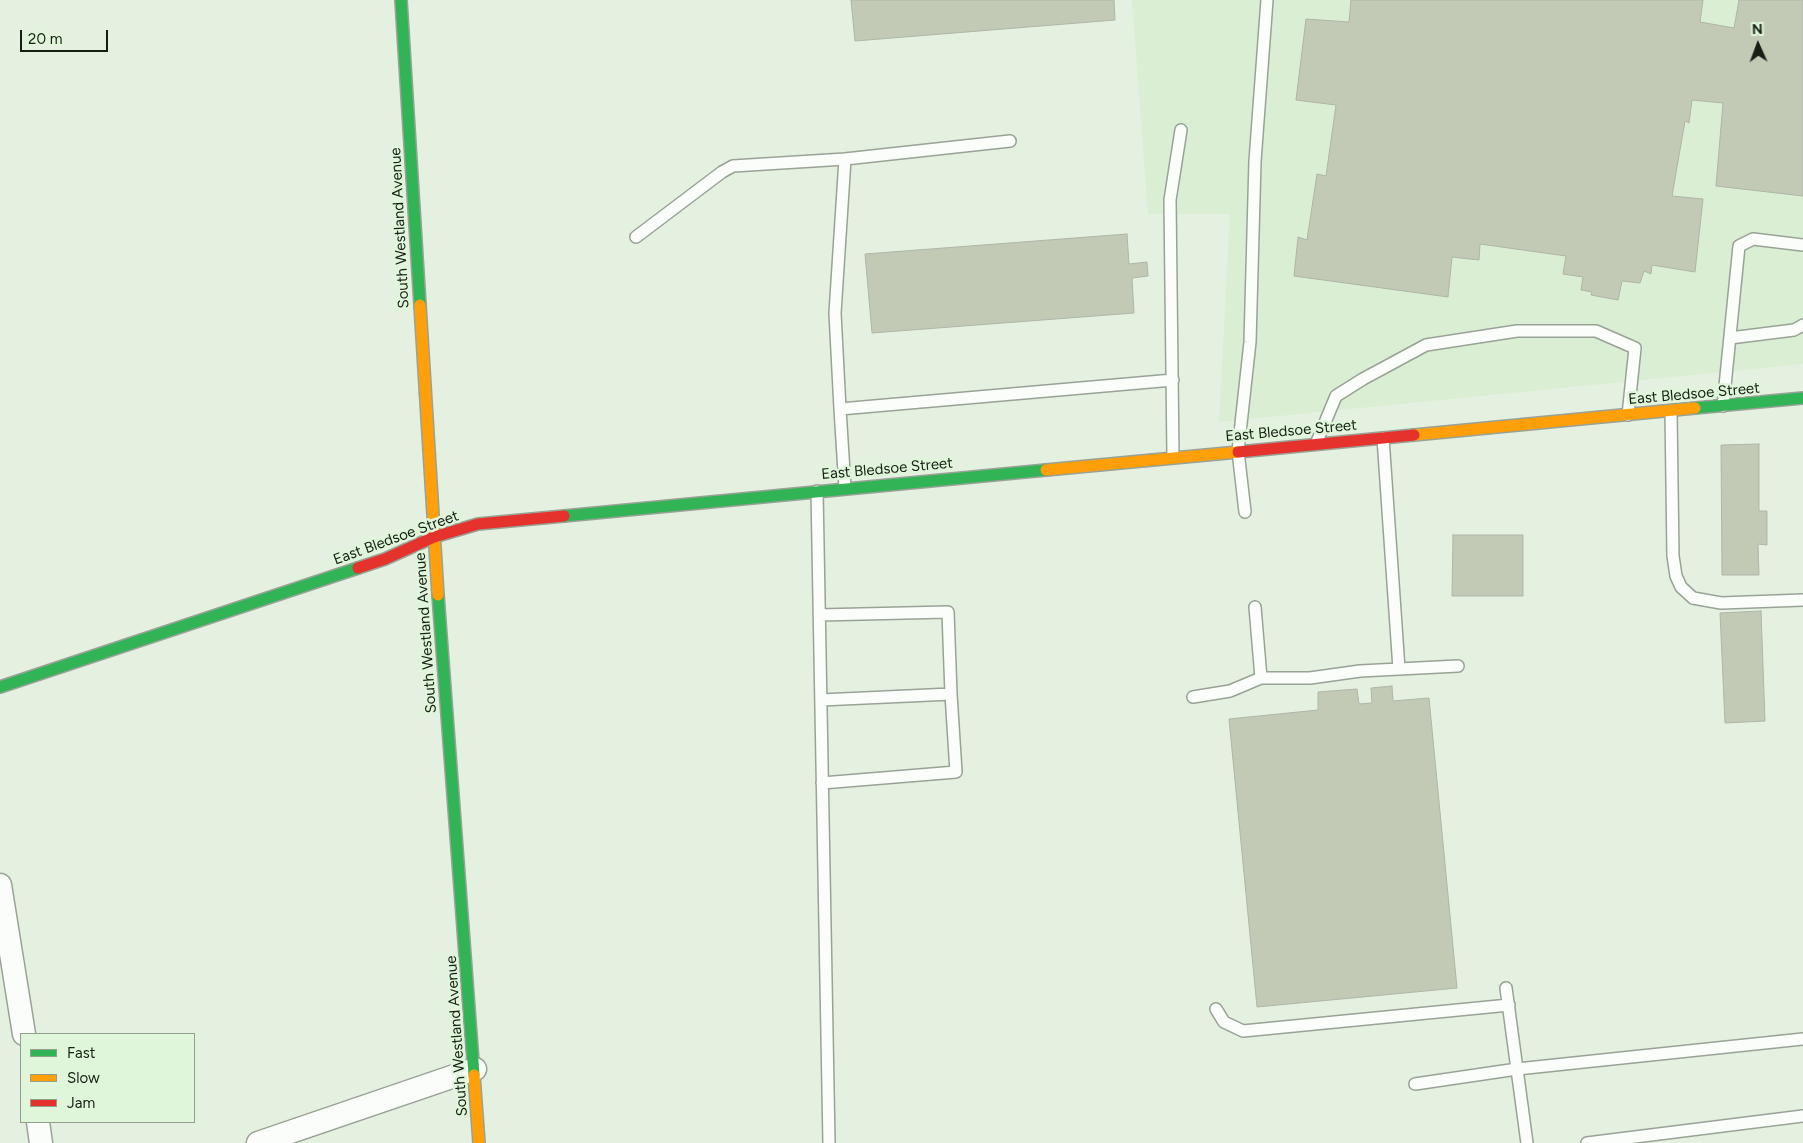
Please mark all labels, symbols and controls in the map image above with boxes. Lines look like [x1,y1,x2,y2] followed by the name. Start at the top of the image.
[22,20,110,52] scale bar
[1733,20,1783,70] north arrow
[1752,21,1763,38] text: N
[28,30,62,48] text: 20 m
[387,147,413,309] street label: South Westland Avenue
[1628,379,1760,409] street label: East Bledsoe Street
[1225,416,1357,446] street label: East Bledsoe Street
[821,454,953,484] street label: East Bledsoe Street
[331,507,461,569] street label: East Bledsoe Street
[411,552,441,714] street label: South Westland Avenue
[442,955,472,1117] street label: South Westland Avenue
[20,1033,195,1123] legend
[67,1044,95,1062] text: Fast
[67,1069,100,1087] text: Slow
[67,1094,95,1112] text: Jam

